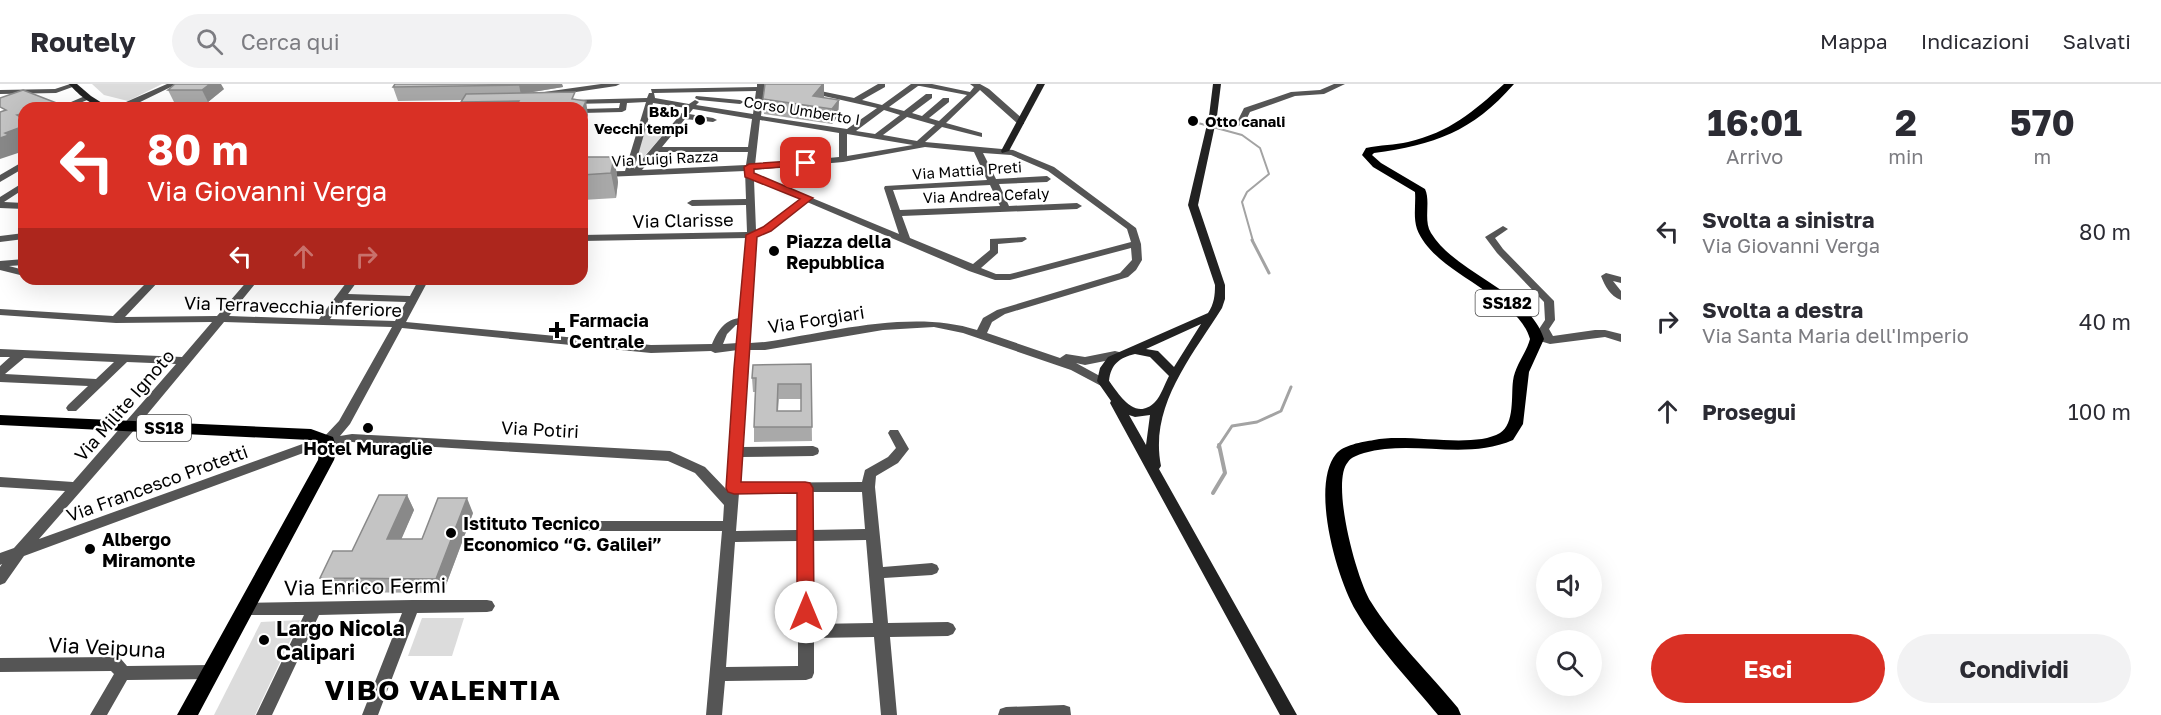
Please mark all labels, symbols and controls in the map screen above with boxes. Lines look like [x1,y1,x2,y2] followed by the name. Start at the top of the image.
[172,14,592,68] search box
[30,25,136,58] text: Routely
[193,25,226,58] icon: search
[241,28,340,55] text: Cerca qui
[1820,28,1888,54] text: Mappa
[1921,28,2030,54] text: Indicazioni
[2063,28,2131,54] text: Salvati
[743,92,861,128] street label: Corso Umberto I
[1707,101,1802,144] text: 16:01
[1895,101,1917,144] text: 2
[2010,101,2075,144] text: 570
[594,102,688,137] place label: B&b I Vecchi tempi
[1205,112,1285,130] place label: Otto canali
[693,113,707,127] marker: B&b I Vecchi tempi
[1186,114,1200,128] marker: Otto canali
[147,124,248,174] text: 80 m
[48,126,126,204] icon: left
[780,137,831,188] pin
[1726,144,1783,168] text: Arrivo
[1888,144,1924,168] text: min
[2033,144,2051,168] text: m
[611,146,719,170] street label: Via Luigi Razza
[789,146,822,179] icon: arrive
[912,157,1022,183] street label: Via Mattia Preti
[147,175,387,207] text: Via Giovanni Verga
[922,184,1050,206] street label: Via Andrea Cefaly
[1702,206,1874,233] text: Svolta a sinistra
[632,208,734,232] street label: Via Clarisse
[1651,215,1684,248] icon: left
[2079,218,2131,245] text: 80 m
[786,230,891,273] place label: Piazza della Repubblica
[1702,233,1880,257] text: Via Giovanni Verga
[224,240,257,273] icon: left
[287,240,320,273] icon: ahead
[350,240,383,273] icon: right
[767,244,781,258] marker: Piazza della Repubblica
[1476,290,1538,316] road number: SS182
[184,291,402,321] street label: Via Terravecchia inferiore
[1702,296,1863,323] text: Svolta a destra
[766,300,866,338] street label: Via Forgiari
[1651,305,1684,338] icon: right
[2079,308,2131,335] text: 40 m
[569,309,649,352] place label: Farmacia Centrale
[550,323,564,337] marker: Farmacia Centrale
[1702,323,1969,347] text: Via Santa Maria dell'Imperio
[69,345,179,465] street label: Via Milite Ignoto
[1651,395,1684,428] icon: ahead
[1702,398,1796,425] text: Prosegui
[2068,398,2131,425] text: 100 m
[137,415,191,441] road number: SS18
[501,416,579,442] street label: Via Potiri
[361,421,375,435] marker: Hotel Muraglie
[303,437,433,459] place label: Hotel Muraglie
[63,440,251,526] street label: Via Francesco Protetti
[463,512,662,555] place label: Istituto Tecnico Economico “G. Galilei”
[444,526,458,540] marker: Istituto Tecnico Economico “G. Galilei”
[102,528,196,571] place label: Albergo Miramonte
[83,542,97,556] marker: Albergo Miramonte
[1536,552,1602,696] map controls
[1536,552,1602,618] button: sound
[284,572,446,600] street label: Via Enrico Fermi
[774,580,838,644] position arrow
[276,615,405,665] place label: Largo Nicola Calipari
[1536,630,1602,696] button: search
[47,631,167,663] street label: Via Veipuna
[257,633,271,647] marker: Largo Nicola Calipari
[1651,634,1885,703] button: Esci
[1897,634,2131,703] button: Condividi
[324,673,562,706] district label: VIBO VALENTIA

